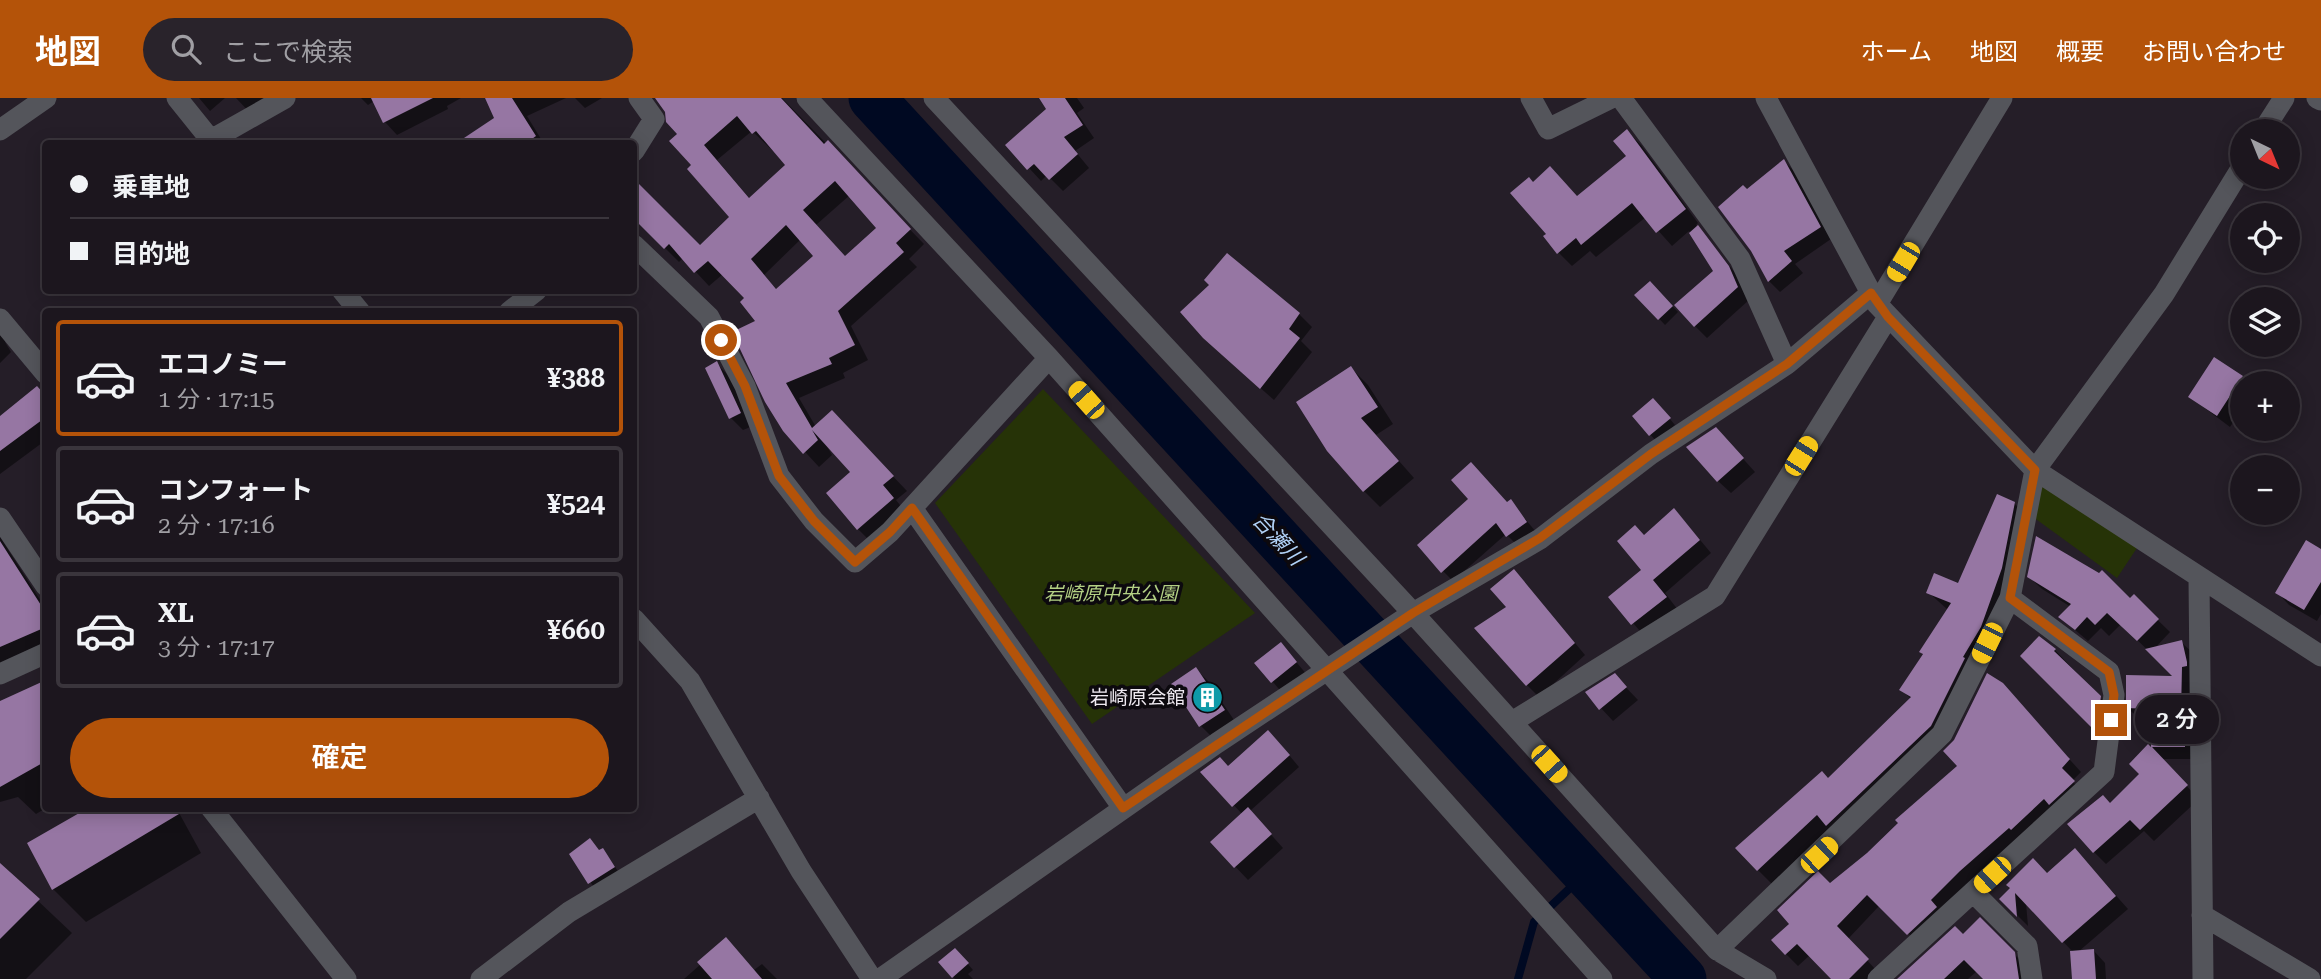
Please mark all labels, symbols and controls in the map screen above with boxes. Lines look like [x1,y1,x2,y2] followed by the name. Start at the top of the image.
[143,18,633,81] search box
[167,30,205,68] icon: search
[35,32,101,71] text: 地図
[223,37,353,67] text: ここで検索
[1861,38,1932,66] text: ホーム
[1970,38,2018,66] text: 地図
[2056,38,2104,66] text: 概要
[2142,38,2286,66] text: お問い合わせ
[2230,119,2300,189] north arrow
[2230,119,2300,525] map controls
[112,172,190,202] text: 乗車地
[2230,203,2300,273] button: locate
[112,239,190,269] text: 目的地
[1884,239,1923,285] car
[2230,287,2300,357] button: layers
[705,324,737,356] route start
[74,347,137,410] icon: car
[158,349,288,379] text: エコノミー
[547,363,605,393] text: ¥388
[2230,371,2300,441] button: +
[1065,377,1108,423] car
[158,386,275,413] text: 1 分 · 17:15
[1781,433,1822,479] car
[2230,455,2300,525] button: −
[74,473,137,536] icon: car
[158,475,313,505] text: コンフォート
[547,489,605,519] text: ¥524
[1248,508,1310,572] water label: 合瀬川
[158,512,275,539] text: 2 分 · 17:16
[1044,582,1180,605] park label: 岩崎原中央公園
[158,598,194,628] text: XL
[74,599,137,662] icon: car
[547,615,605,645] text: ¥660
[1969,620,2006,666] car
[158,634,275,661] text: 3 分 · 17:17
[1191,680,1225,714] building icon: 岩崎原会館
[1090,686,1185,709] place label: 岩崎原会館
[2136,696,2220,744] callout: 2 分
[2095,704,2127,736] route end
[2156,706,2198,733] text: 2 分
[70,718,609,798] button: 確定
[1528,741,1571,787] car
[1797,833,1842,877] car
[1970,853,2015,897] car

